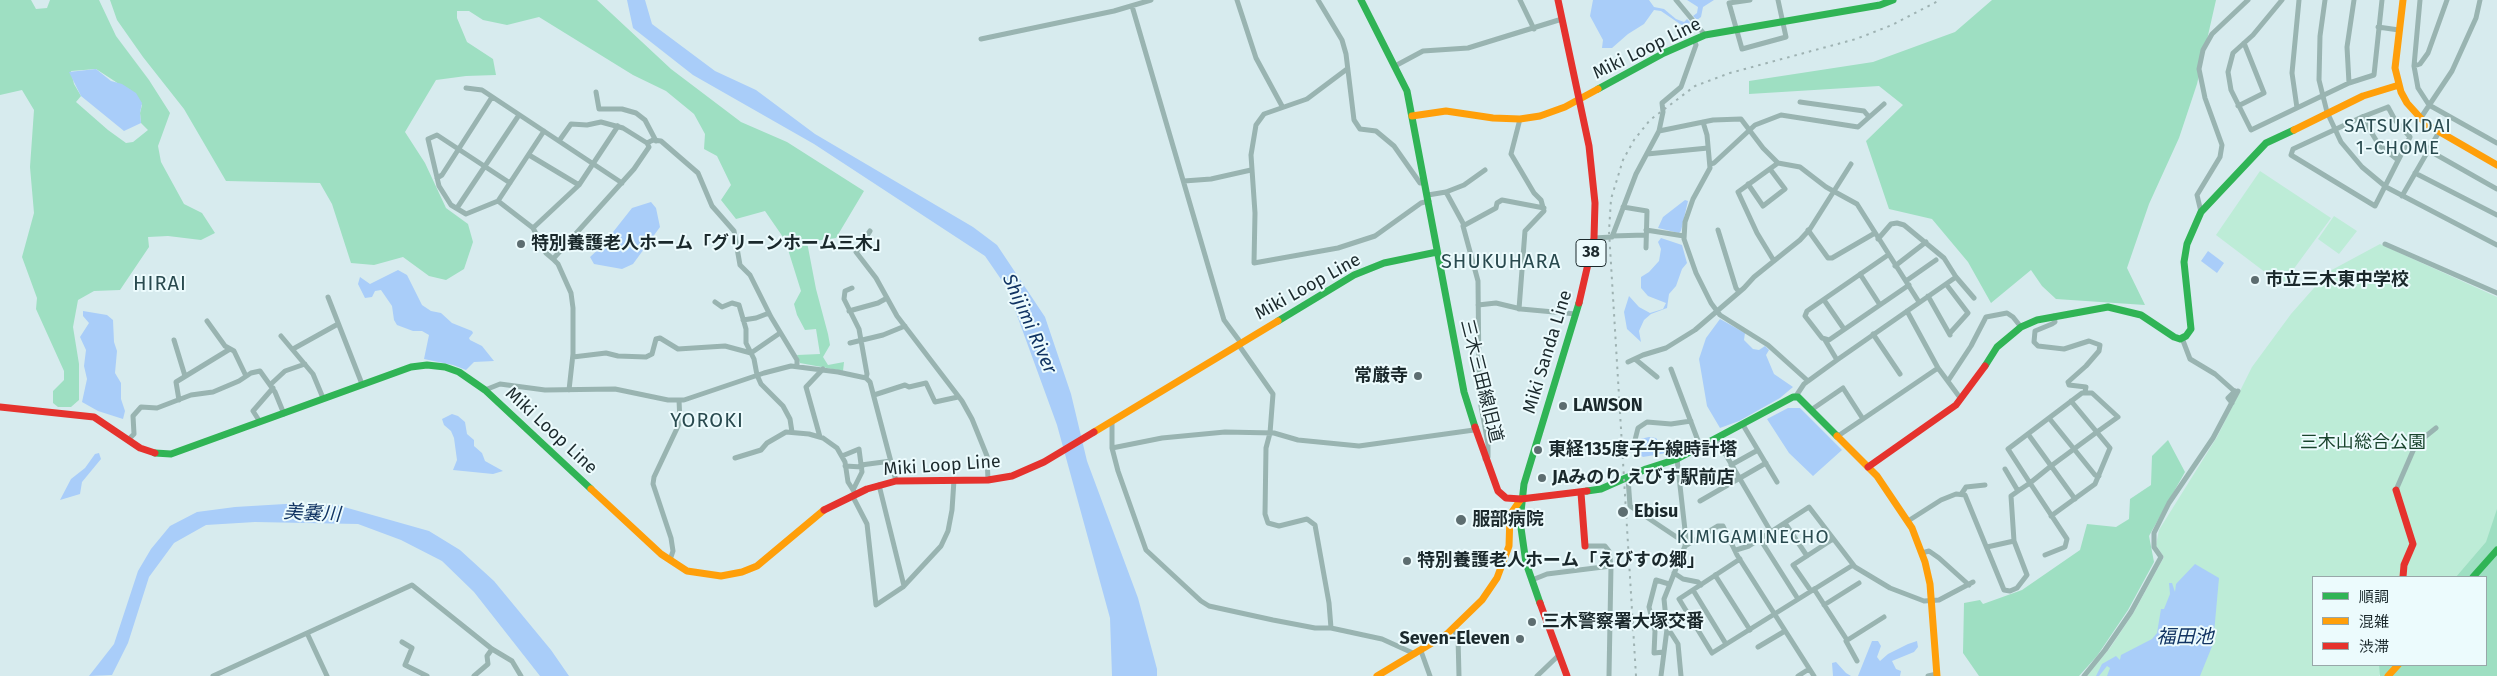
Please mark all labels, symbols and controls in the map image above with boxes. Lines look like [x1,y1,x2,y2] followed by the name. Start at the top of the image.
[1589,14,1705,84] street label: Miki Loop Line
[2343,116,2453,160] district label: SATSUKIDAI 1-CHOME
[531,233,891,255] place label: 特別養護老人ホーム「グリーンホーム三木」
[515,238,527,250] marker: 特別養護老人ホーム「グリーンホーム三木」
[1576,240,1606,266] road number: 38
[1251,249,1365,325] street label: Miki Loop Line
[1440,250,1562,274] district label: SHUKUHARA
[2265,269,2409,291] place label: 市立三木東中学校
[997,271,1061,377] water label: Shijimi River
[132,272,188,296] district label: HIRAI
[2249,274,2261,286] marker: 市立三木東中学校
[1519,288,1577,416] street label: Miki Sanda Line
[1455,317,1507,445] street label: 三木三田線旧道
[1354,365,1408,387] place label: 常厳寺
[1412,370,1424,382] marker: 常厳寺
[501,383,601,479] street label: Miki Loop Line
[1573,395,1643,417] place label: LAWSON
[1557,400,1569,412] marker: LAWSON
[669,409,745,433] district label: YOROKI
[2300,432,2426,454] park label: 三木山総合公園
[1548,439,1737,461] place label: 東経135度子午線時計塔
[1532,444,1544,456] marker: 東経135度子午線時計塔
[883,451,1001,481] street label: Miki Loop Line
[1552,467,1735,489] place label: JAみのり えびす駅前店
[1536,472,1548,484] marker: JAみのり えびす駅前店
[283,501,341,527] water label: 美嚢川
[1634,501,1678,523] place label: Ebisu
[1616,505,1630,519] marker: Ebisu
[1472,509,1544,531] place label: 服部病院
[1454,513,1468,527] marker: 服部病院
[1675,527,1831,549] district label: KIMIGAMINECHO
[1417,550,1705,572] place label: 特別養護老人ホーム「えびすの郷」
[1401,555,1413,567] marker: 特別養護老人ホーム「えびすの郷」
[2312,576,2487,666] legend
[2359,588,2389,606] text: 順調
[1542,611,1704,633] place label: 三木警察署大塚交番
[2359,613,2389,631] text: 混雑
[1526,616,1538,628] marker: 三木警察署大塚交番
[2157,627,2213,649] water label: 福田池
[1399,628,1510,650] place label: Seven-Eleven
[1514,633,1526,645] marker: Seven-Eleven
[2359,638,2389,656] text: 渋滞

